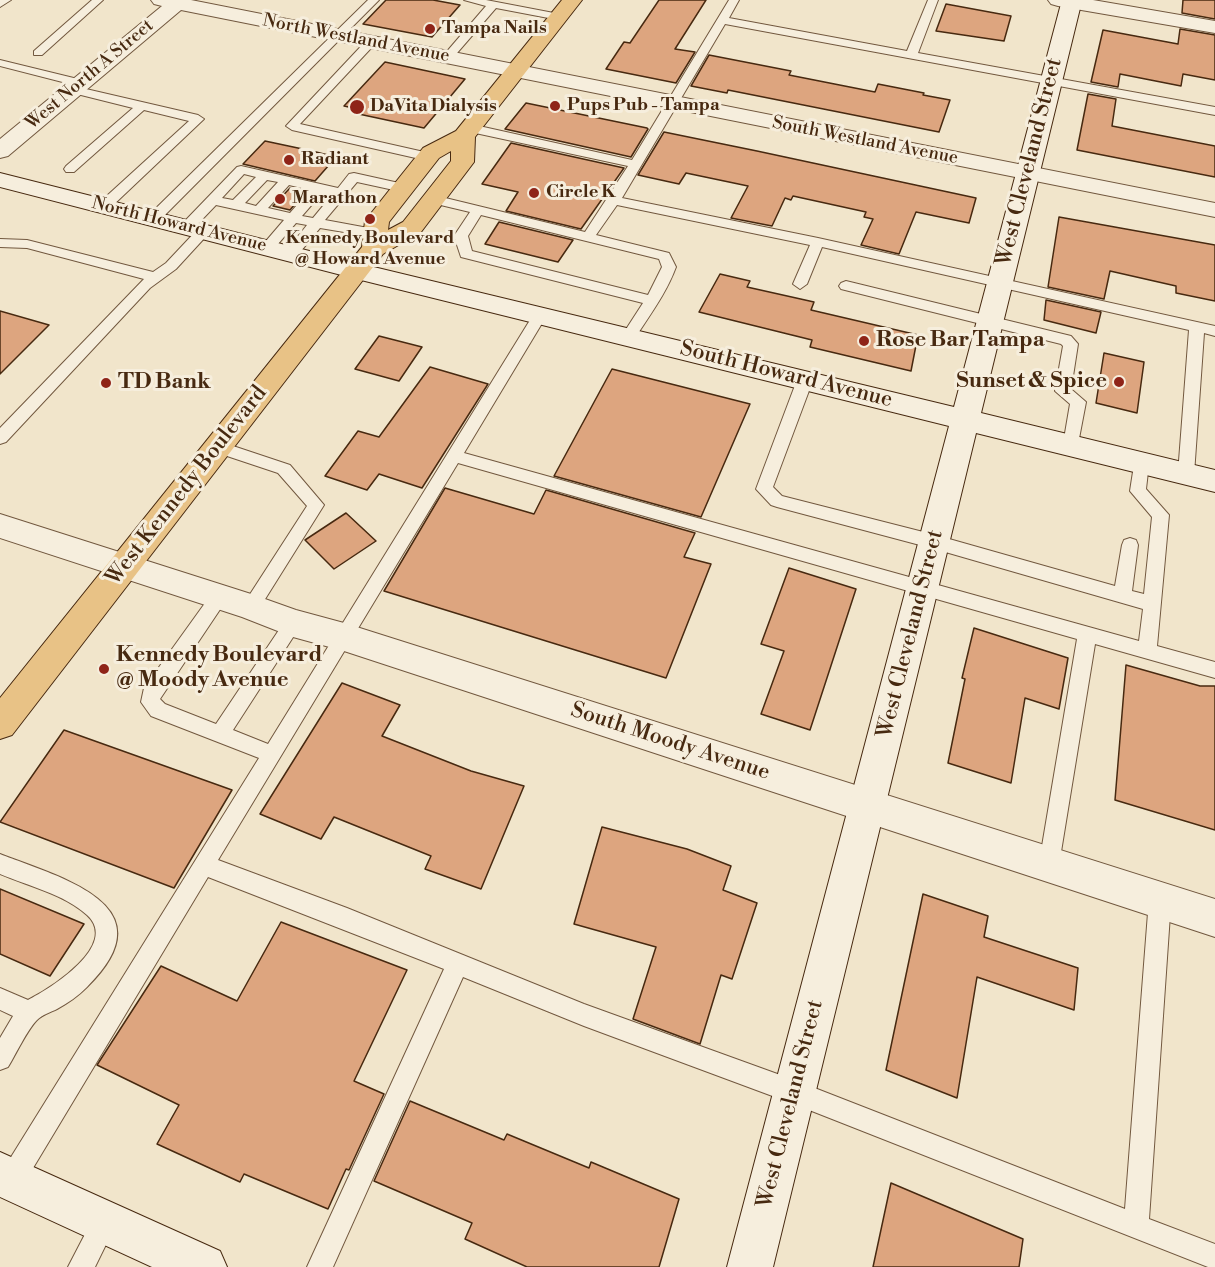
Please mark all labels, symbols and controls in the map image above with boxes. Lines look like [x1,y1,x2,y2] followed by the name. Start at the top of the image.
[261,10,451,68] street label: North Westland Avenue
[22,15,158,135] street label: West North A Street
[442,18,547,40] place label: Tampa Nails
[423,22,437,36] marker: Tampa Nails
[991,55,1069,269] street label: West Cleveland Street
[567,95,720,117] place label: Pups Pub - Tampa
[370,96,497,118] place label: DaVita Dialysis
[348,98,366,116] marker: DaVita Dialysis
[548,99,562,113] marker: Pups Pub - Tampa
[770,112,960,170] street label: South Westland Avenue
[301,149,369,171] place label: Radiant
[282,153,296,167] marker: Radiant
[546,182,616,204] place label: Circle K
[527,186,541,200] marker: Circle K
[292,188,377,210] place label: Marathon
[273,192,287,206] marker: Marathon
[89,193,269,257] street label: North Howard Avenue
[363,212,377,226] marker: Kennedy Boulevard @ Howard Avenue
[286,228,454,270] place label: Kennedy Boulevard @ Howard Avenue
[876,328,1045,354] place label: Rose Bar Tampa
[857,334,871,348] marker: Rose Bar Tampa
[677,336,895,414] street label: South Howard Avenue
[956,369,1107,395] place label: Sunset & Spice
[118,370,211,396] place label: TD Bank
[1112,375,1126,389] marker: Sunset & Spice
[99,376,113,390] marker: TD Bank
[101,381,273,591] street label: West Kennedy Boulevard
[872,527,950,741] street label: West Cleveland Street
[116,643,322,694] place label: Kennedy Boulevard @ Moody Avenue
[97,662,111,676] marker: Kennedy Boulevard @ Moody Avenue
[567,697,773,787] street label: South Moody Avenue
[752,997,830,1211] street label: West Cleveland Street

